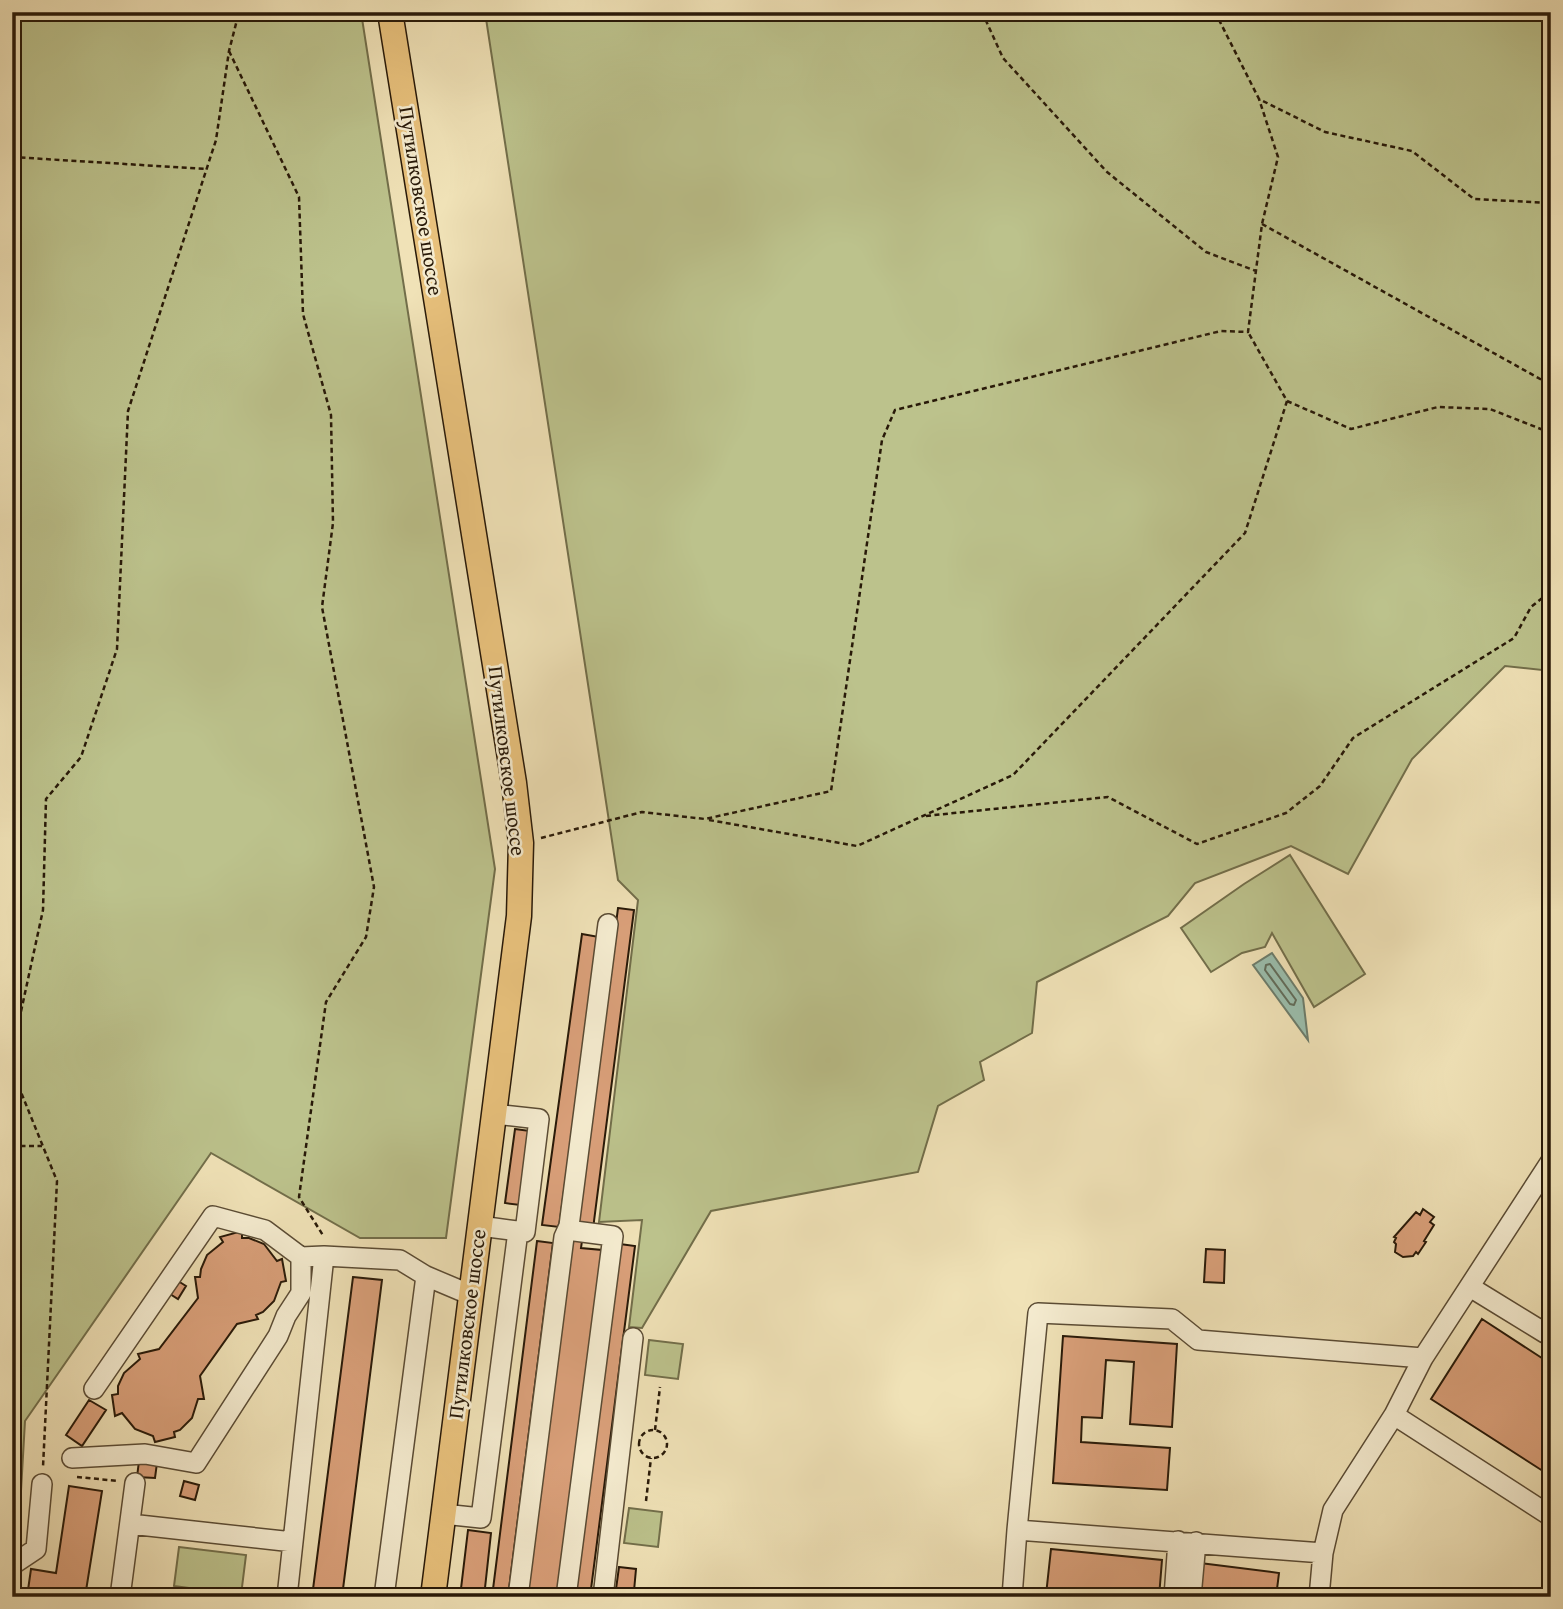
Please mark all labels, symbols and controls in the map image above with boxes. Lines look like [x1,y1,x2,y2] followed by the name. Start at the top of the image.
[391,104,452,298] street label: Путилковское шоссе
[480,664,535,858] street label: Путилковское шоссе
[439,1227,494,1421] street label: Путилковское шоссе

